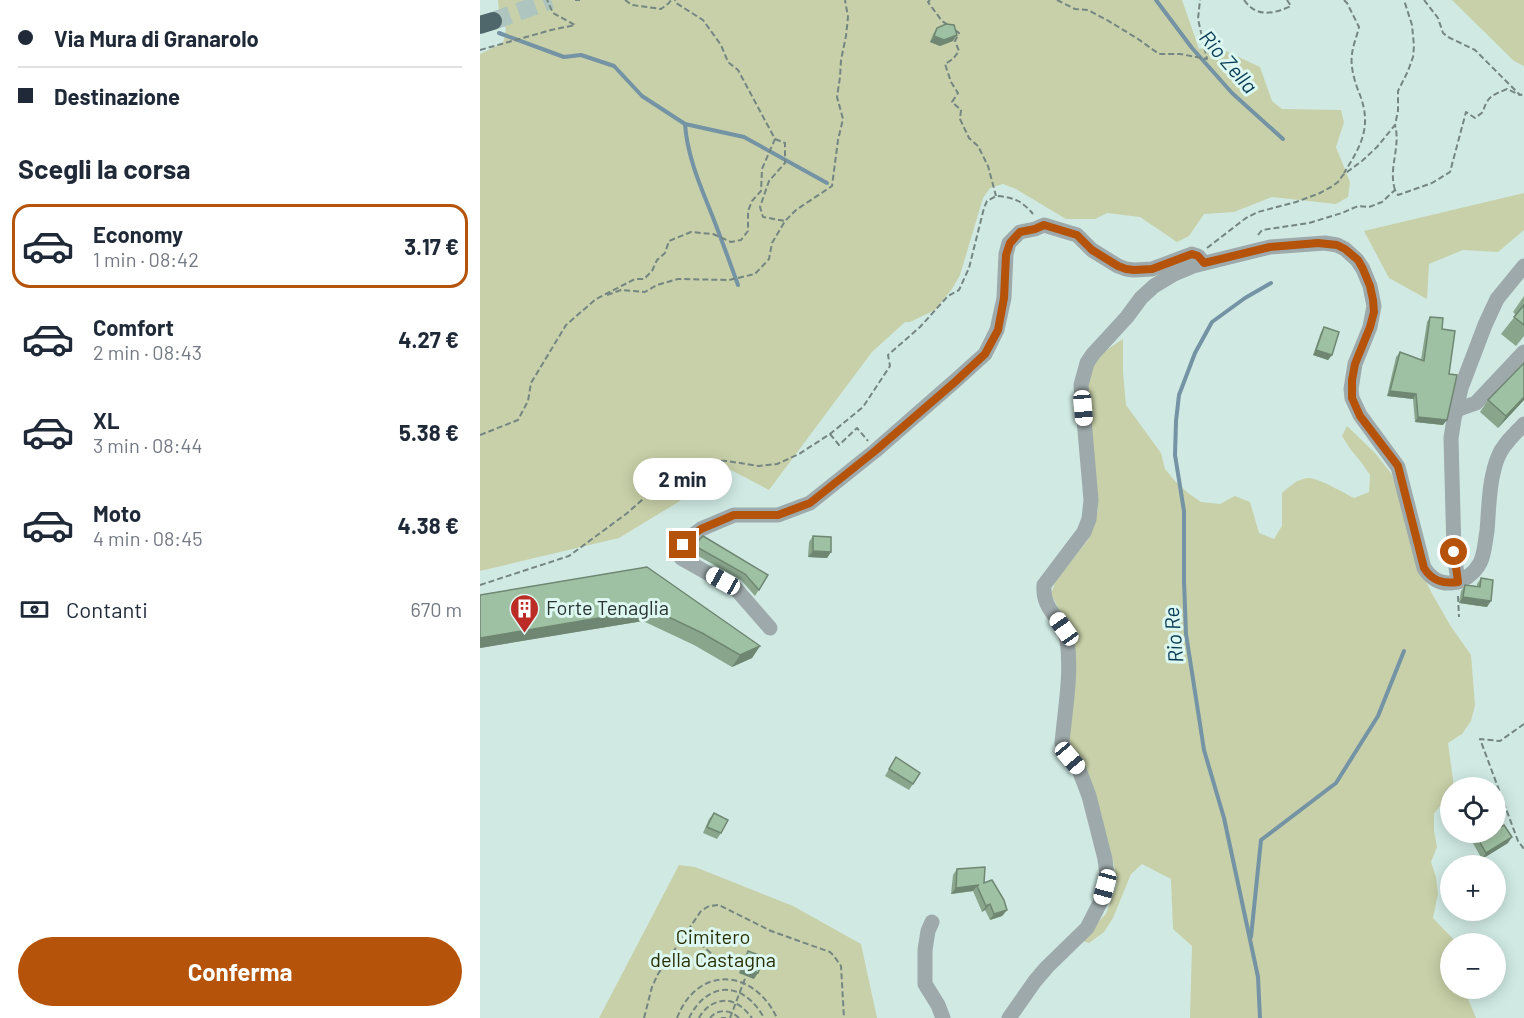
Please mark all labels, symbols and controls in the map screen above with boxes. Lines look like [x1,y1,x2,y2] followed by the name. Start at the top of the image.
[1195,24,1263,98] water label: Rio Zella
[54,25,259,51] text: Via Mura di Granarolo
[54,83,180,109] text: Destinazione
[18,152,191,184] text: Scegli la corsa
[21,219,75,273] icon: car
[93,221,183,247] text: Economy
[404,233,459,259] text: 3.17 €
[93,247,199,271] text: 1 min · 08:42
[21,312,75,366] icon: car
[93,314,174,340] text: Comfort
[398,326,459,352] text: 4.27 €
[93,340,202,364] text: 2 min · 08:43
[1072,389,1094,427] car
[21,405,75,459] icon: car
[93,407,119,433] text: XL
[399,419,459,445] text: 5.38 €
[93,433,202,457] text: 3 min · 08:44
[634,458,732,500] callout: 2 min
[659,467,706,491] text: 2 min
[21,498,75,552] icon: car
[93,500,141,526] text: Moto
[398,512,459,538] text: 4.38 €
[93,526,202,550] text: 4 min · 08:45
[669,531,696,558] route end
[1440,538,1467,565] route start
[703,564,743,598] car
[509,592,541,634] building icon: Forte Tenaglia
[18,593,51,626] icon: cash
[546,595,669,619] place label: Forte Tenaglia
[66,596,148,622] text: Contanti
[410,597,462,621] text: 670 m
[1158,606,1187,664] water label: Rio Re
[1046,609,1082,649] car
[1052,738,1088,778] car
[1440,777,1506,999] map controls
[1440,777,1506,843] button: locate
[1440,855,1506,921] button: +
[1092,867,1118,907] car
[650,924,776,971] park label: Cimitero della Castagna
[1440,933,1506,999] button: −
[18,937,462,1006] button: Conferma

